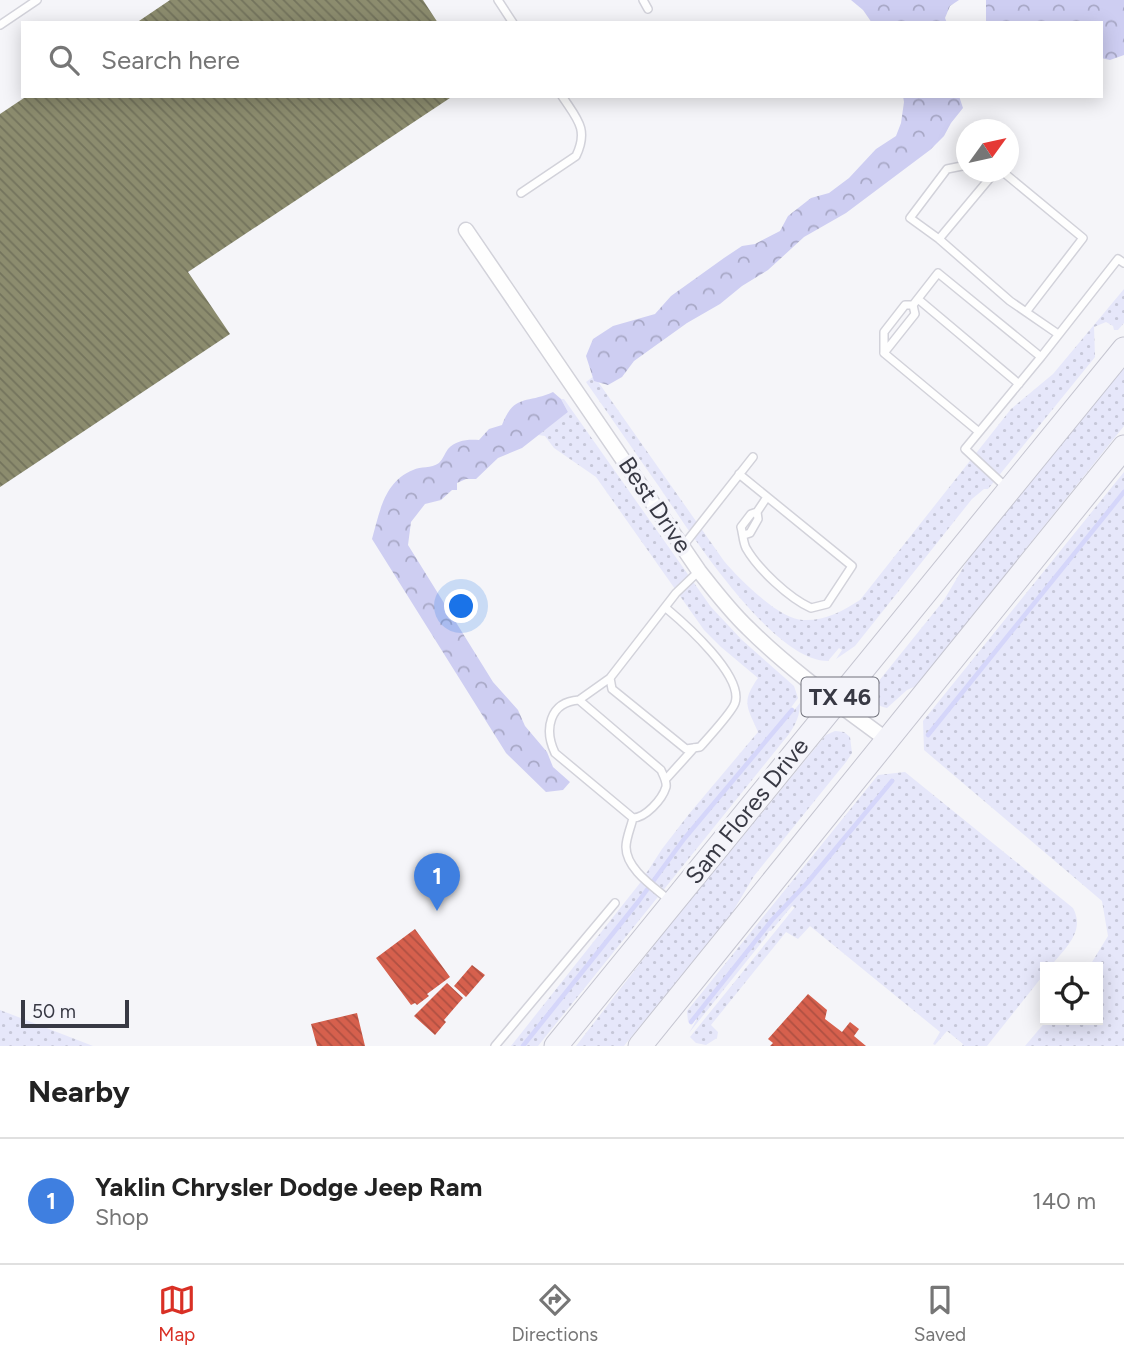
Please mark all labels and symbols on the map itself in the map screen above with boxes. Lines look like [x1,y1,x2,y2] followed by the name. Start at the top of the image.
[956,119,1019,182] north arrow
[613,451,698,558] street label: Best Drive
[444,589,478,623] your location
[802,678,878,716] road number: TX 46
[679,732,814,890] street label: Sam Flores Drive
[414,853,460,911] pin: 1
[21,997,130,1029] scale bar

